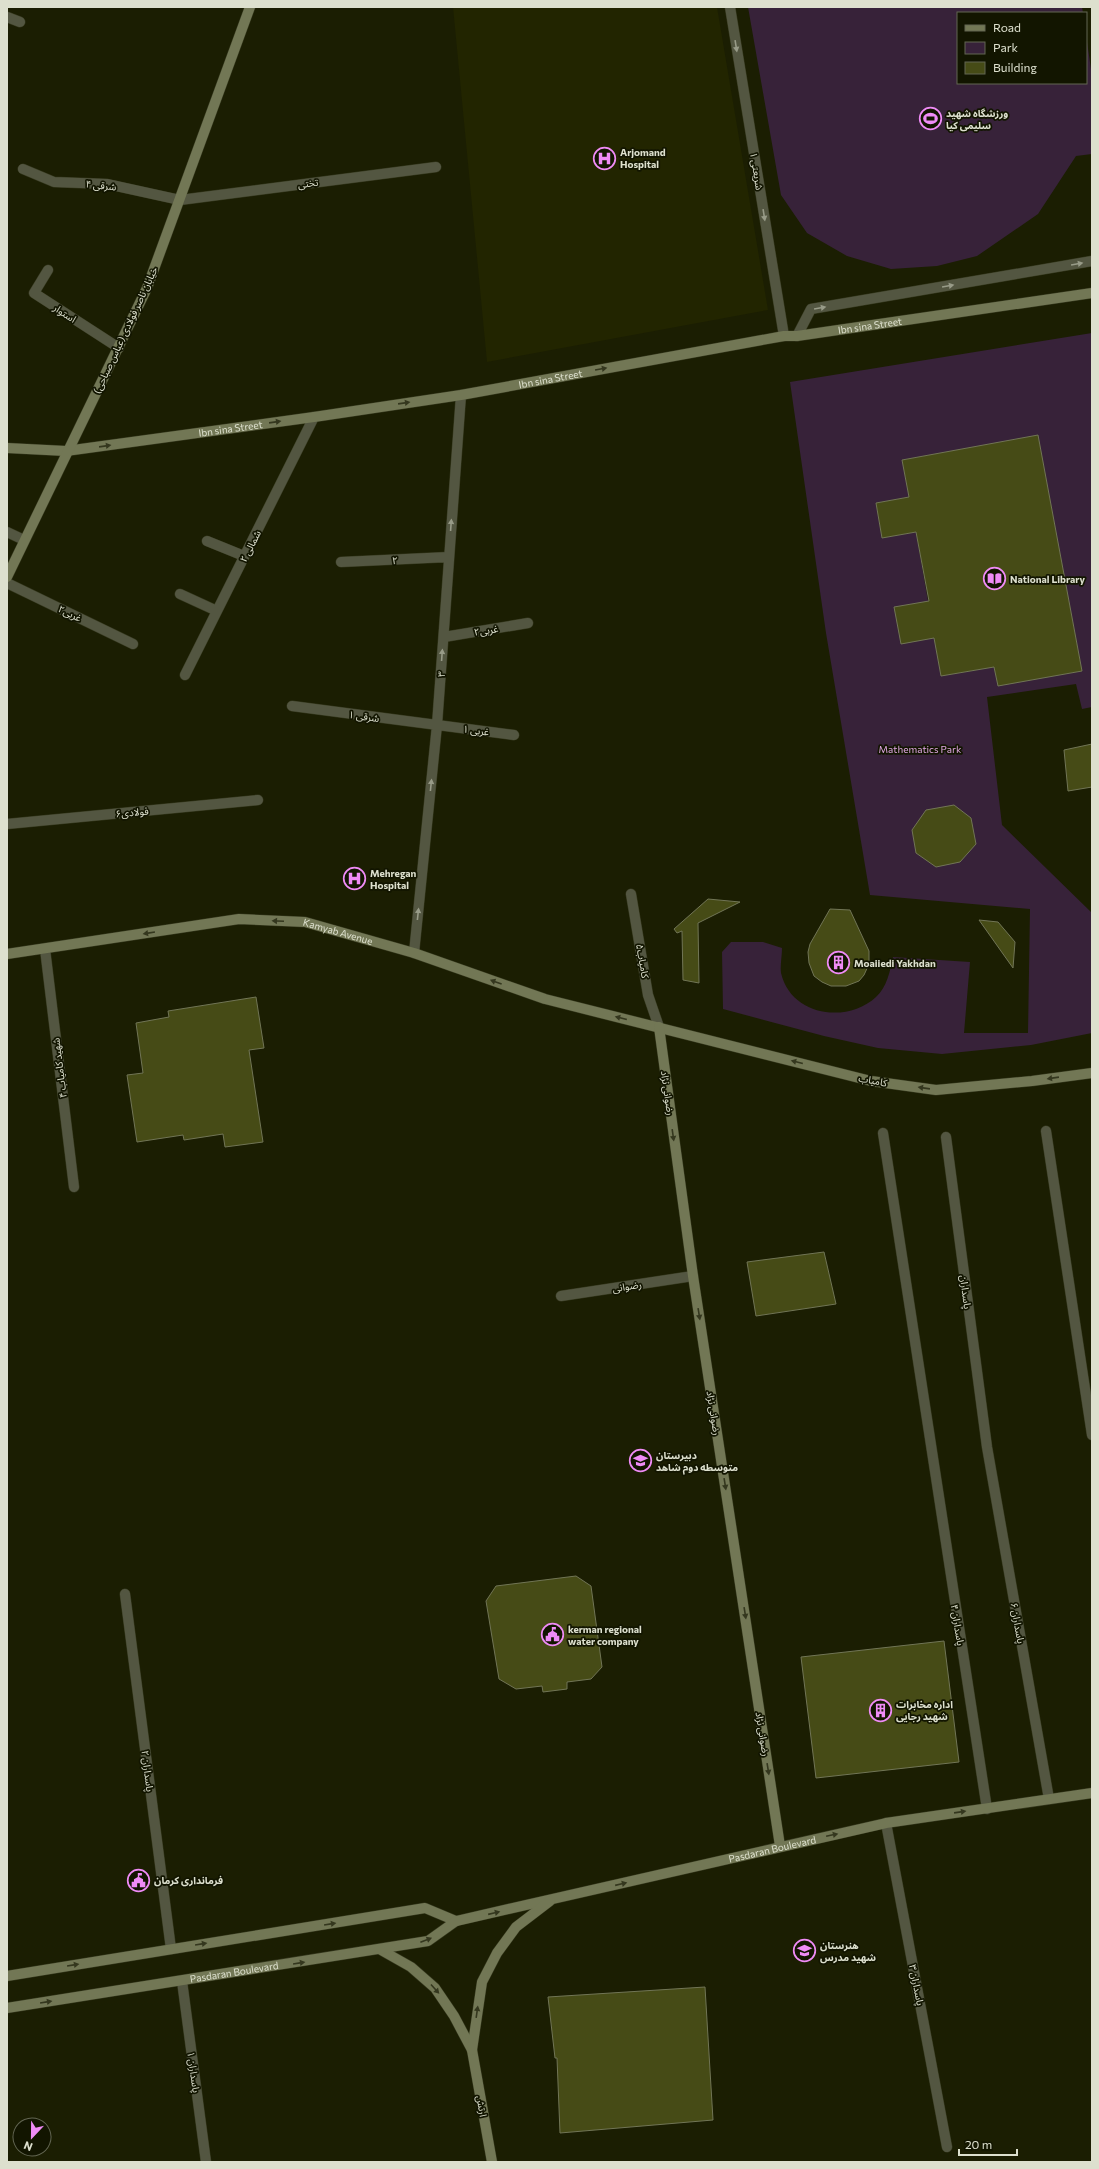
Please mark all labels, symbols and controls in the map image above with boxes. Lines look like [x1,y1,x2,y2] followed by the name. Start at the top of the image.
[957,12,1087,84] legend
[993,20,1021,34] text: Road
[733,39,739,52] one-way arrow
[993,40,1019,54] text: Park
[993,60,1037,74] text: Building
[917,106,943,132] sports icon: ورزشگاه شهید سلیمی کیا
[946,107,1008,132] place label: ورزشگاه شهید سلیمی کیا
[592,145,618,171] hospital icon: Arjomand Hospital
[620,146,666,170] place label: Arjomand Hospital
[747,151,766,191] street label: شریعتی ۱
[297,176,319,190] street label: تختی
[85,177,117,194] street label: ۴ شرقی
[761,209,767,221] one-way arrow
[1070,261,1083,267] one-way arrow
[90,265,161,396] street label: خیابان ناصر فولادی (عباس صباحی)
[942,283,955,289] one-way arrow
[50,301,79,326] street label: استوار
[814,305,826,311] one-way arrow
[837,315,903,336] street label: Ibn sina Street
[595,366,607,372] one-way arrow
[518,367,583,390] street label: Ibn sina Street
[398,400,410,406] one-way arrow
[198,418,263,439] street label: Ibn sina Street
[269,419,281,425] one-way arrow
[99,443,111,449] one-way arrow
[448,519,455,531] one-way arrow
[237,528,263,564] street label: ۲ شمالی
[392,554,398,566] street label: ۲
[982,566,1008,592] library icon: National Library
[1010,573,1085,585] place label: National Library
[56,602,84,625] street label: غربی۲
[473,622,499,639] street label: غربی۲
[439,649,446,661] one-way arrow
[435,670,447,677] street label: ۳
[348,708,380,725] street label: ۱ شرقی
[462,722,490,739] street label: ۱ غربی
[879,743,962,755] park label: Mathematics Park
[428,778,435,791] one-way arrow
[115,805,150,820] street label: فولادی۶
[341,866,367,892] hospital icon: Mehregan Hospital
[370,867,417,891] place label: Mehregan Hospital
[415,908,422,920] one-way arrow
[302,916,374,947] street label: Kamyab Avenue
[272,917,284,924] one-way arrow
[143,930,155,936] one-way arrow
[634,943,652,980] street label: کامیاب۵
[826,950,852,976] building icon: Moaiiedi Yakhdan
[854,957,936,969] place label: Moaiiedi Yakhdan
[490,978,502,984] one-way arrow
[615,1014,627,1020] one-way arrow
[49,1037,69,1099] street label: شهید کامیاب ۴
[791,1059,803,1065] one-way arrow
[658,1070,677,1117] street label: رضوانی نژاد
[858,1071,889,1089] street label: کامیاب
[1047,1075,1059,1081] one-way arrow
[918,1085,930,1091] one-way arrow
[670,1129,676,1141] one-way arrow
[957,1274,974,1310] street label: پاسداران
[611,1278,643,1295] street label: رضوانی
[696,1308,702,1320] one-way arrow
[704,1390,723,1437] street label: رضوانی نژاد
[628,1448,654,1474] school or university icon: دبیرستان متوسطه دوم شاهد
[656,1449,738,1475] place label: دبیرستان متوسطه دوم شاهد
[722,1478,728,1490] one-way arrow
[1007,1601,1028,1645] street label: پاسداران ۶
[948,1603,967,1647] street label: پاسداران ۴
[742,1607,748,1619] one-way arrow
[540,1622,566,1648] public building icon: kerman regional water company
[568,1623,642,1647] place label: kerman regional water company
[867,1697,893,1723] building icon: اداره مخابرات شهید رجایی
[896,1698,953,1723] place label: اداره مخابرات شهید رجایی
[753,1711,772,1758] street label: رضوانی نژاد
[138,1750,156,1793] street label: پاسداران ۲
[765,1763,771,1775] one-way arrow
[954,1809,966,1815] one-way arrow
[826,1832,838,1838] one-way arrow
[727,1833,817,1865] street label: Pasdaran Boulevard
[125,1867,151,1893] public building icon: فرمانداری کرمان
[154,1874,223,1887] place label: فرمانداری کرمان
[615,1880,627,1886] one-way arrow
[488,1909,501,1915] one-way arrow
[324,1920,336,1926] one-way arrow
[421,1937,433,1943] one-way arrow
[792,1938,818,1964] school or university icon: هنرستان شهید مدرس
[820,1939,876,1964] place label: هنرستان شهید مدرس
[195,1941,207,1947] one-way arrow
[189,1959,280,1985] street label: Pasdaran Boulevard
[292,1960,305,1966] one-way arrow
[67,1962,79,1968] one-way arrow
[906,1963,927,2007] street label: پاسداران ۳
[430,1983,439,1994] one-way arrow
[39,1999,52,2005] one-way arrow
[475,2005,481,2018] one-way arrow
[184,2050,203,2094] street label: پاسداران ۱
[473,2094,490,2118] street label: ارتش
[12,2117,52,2157] north arrow
[959,2131,1017,2157] scale bar
[965,2137,992,2151] text: 20 m
[22,2139,34,2154] text: N

